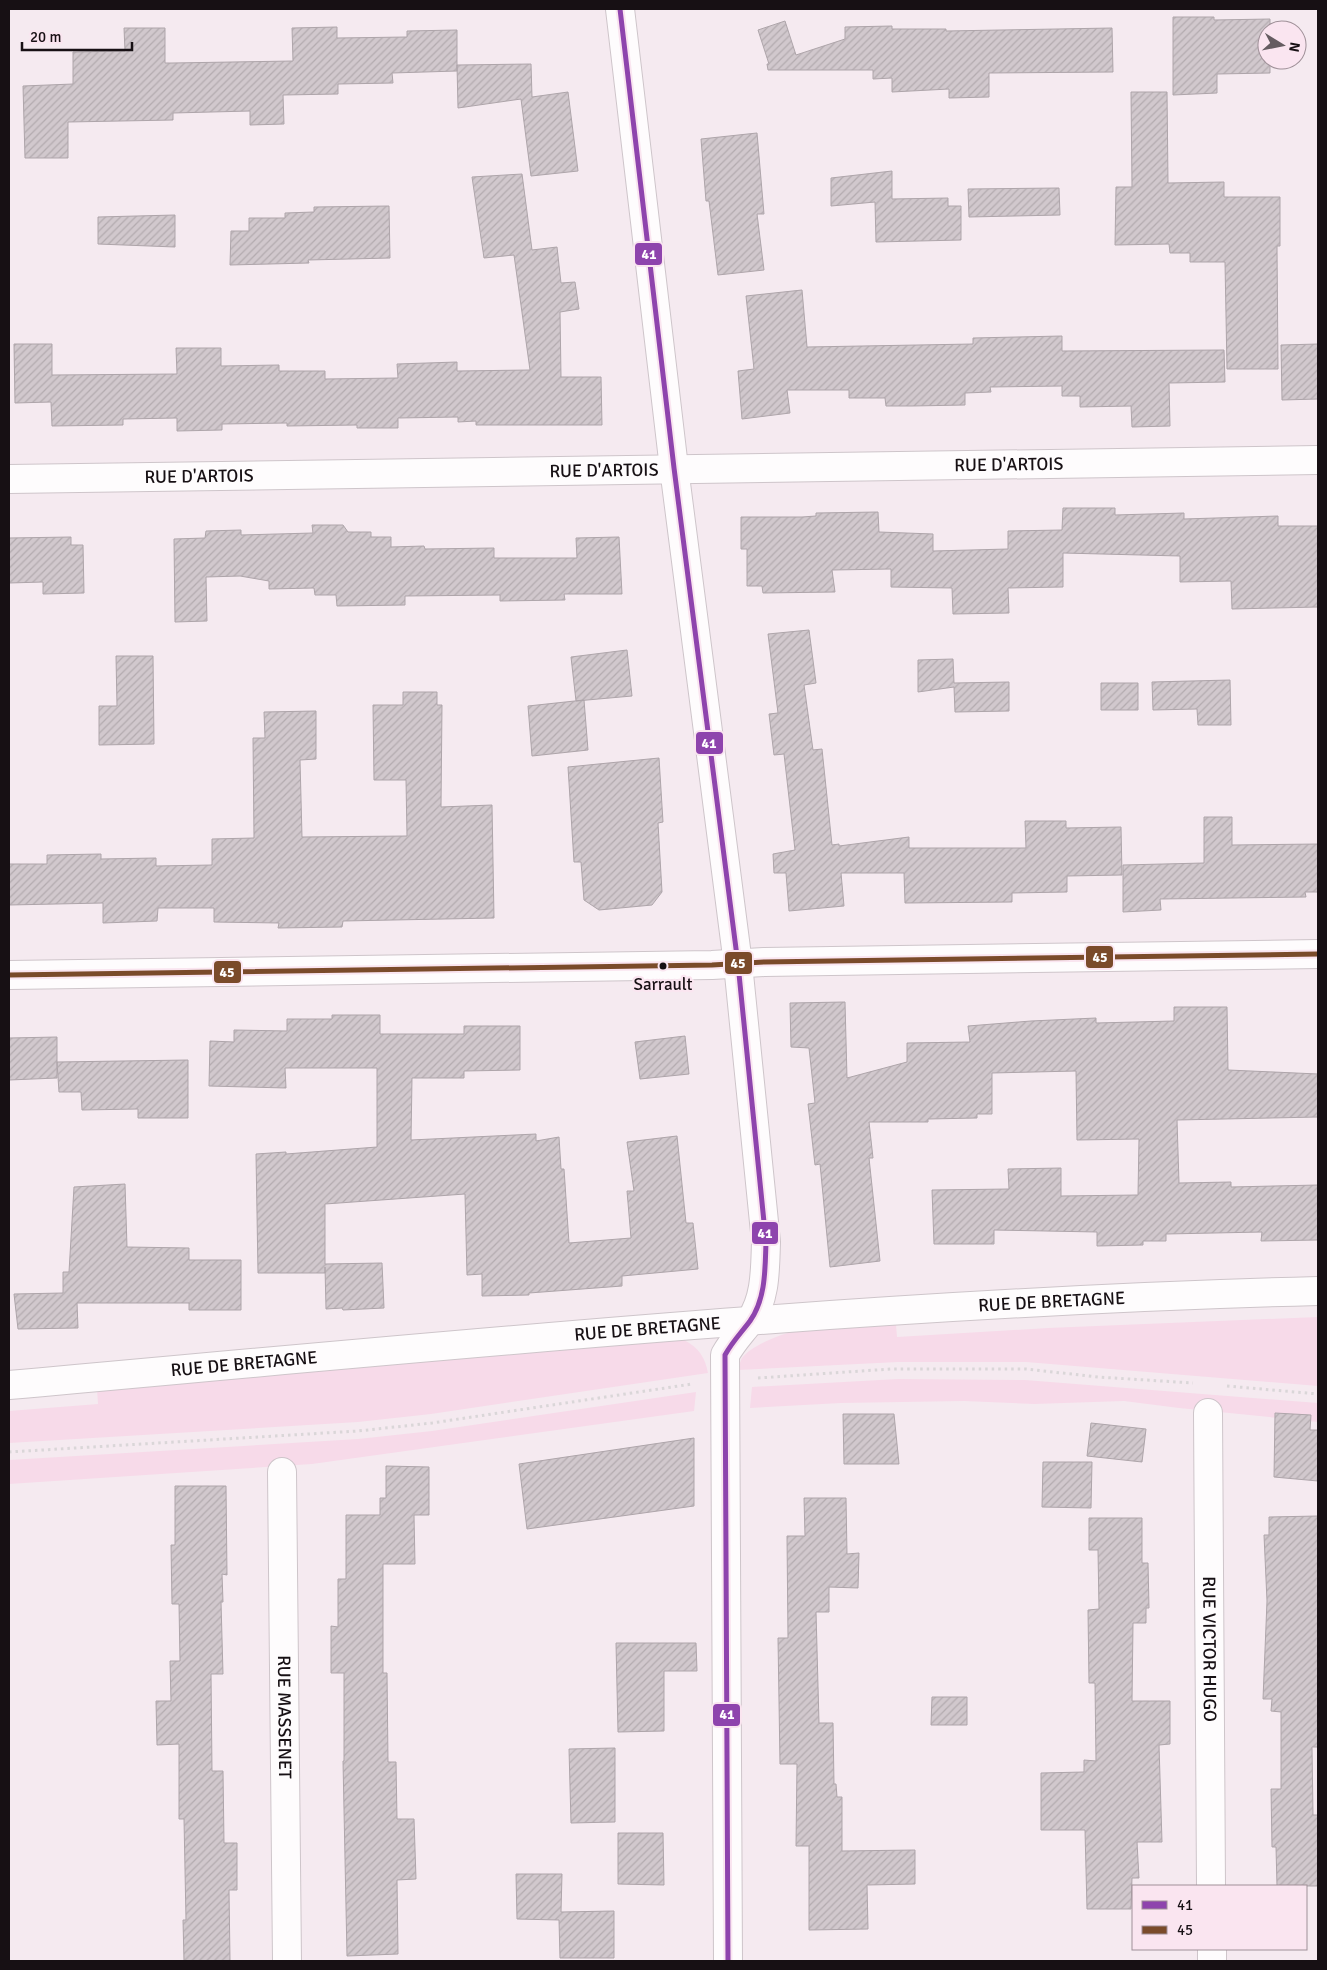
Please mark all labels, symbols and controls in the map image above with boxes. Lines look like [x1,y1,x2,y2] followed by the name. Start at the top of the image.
[22,20,132,52] scale bar
[1257,20,1307,70] north arrow
[30,28,61,46] text: 20 m
[1285,41,1304,53] text: N
[634,242,663,266] line badge: 41
[641,246,657,263] text: 41
[954,453,1064,476] street label: RUE D'ARTOIS
[549,459,659,482] street label: RUE D'ARTOIS
[144,464,254,488] street label: RUE D'ARTOIS
[695,731,724,755] line badge: 41
[701,735,717,752] text: 41
[1085,945,1114,969] line badge: 45
[1092,949,1108,966] text: 45
[724,951,753,975] line badge: 45
[730,955,746,972] text: 45
[213,960,242,984] line badge: 45
[658,961,668,971] marker: Sarrault
[219,964,235,981] text: 45
[633,974,693,995] place label: Sarrault
[751,1221,779,1245] line badge: 41
[757,1225,773,1242] text: 41
[978,1287,1126,1317] street label: RUE DE BRETAGNE
[573,1312,722,1346] street label: RUE DE BRETAGNE
[170,1346,318,1381] street label: RUE DE BRETAGNE
[1198,1576,1221,1722] street label: RUE VICTOR HUGO
[273,1655,296,1779] street label: RUE MASSENET
[712,1703,741,1727] line badge: 41
[719,1706,735,1723] text: 41
[1132,1885,1307,1950] legend
[1177,1896,1193,1914] text: 41
[1177,1921,1193,1939] text: 45

